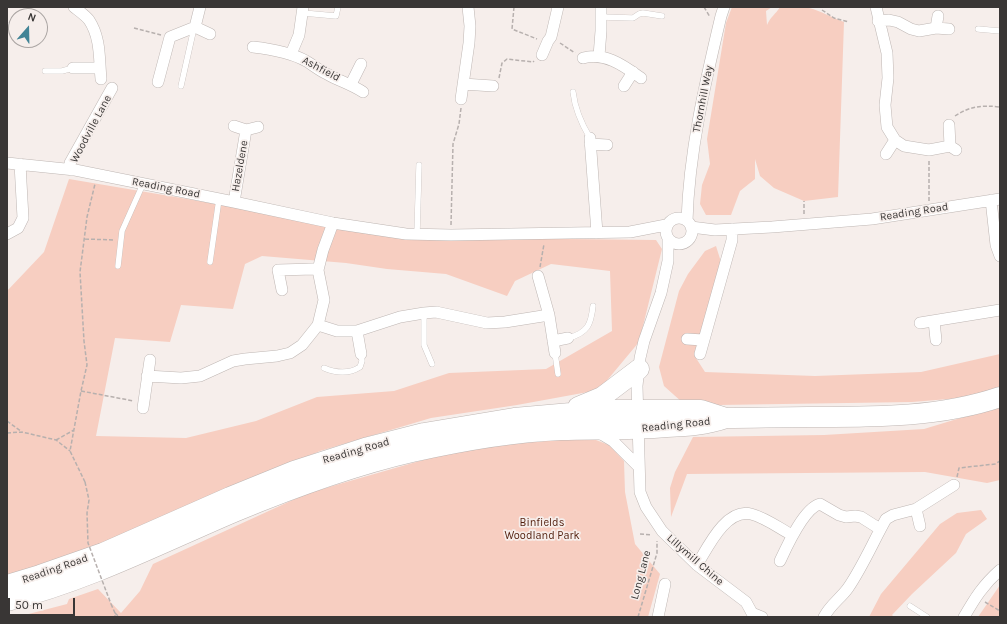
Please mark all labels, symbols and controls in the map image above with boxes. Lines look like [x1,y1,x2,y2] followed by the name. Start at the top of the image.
[8,8,48,48] north arrow
[26,10,38,25] text: N
[300,54,342,84] street label: Ashfield
[690,64,716,134] street label: Thornhill Way
[68,93,114,165] street label: Woodville Lane
[229,139,251,193] street label: Hazeldene
[131,175,201,201] street label: Reading Road
[879,200,949,224] street label: Reading Road
[641,415,711,435] street label: Reading Road
[321,435,391,467] street label: Reading Road
[504,516,580,542] park label: Binfields Woodland Park
[664,532,726,588] street label: Lillymill Chine
[628,549,654,601] street label: Long Lane
[20,552,90,586] street label: Reading Road
[10,590,77,616] scale bar
[15,598,43,612] text: 50 m

